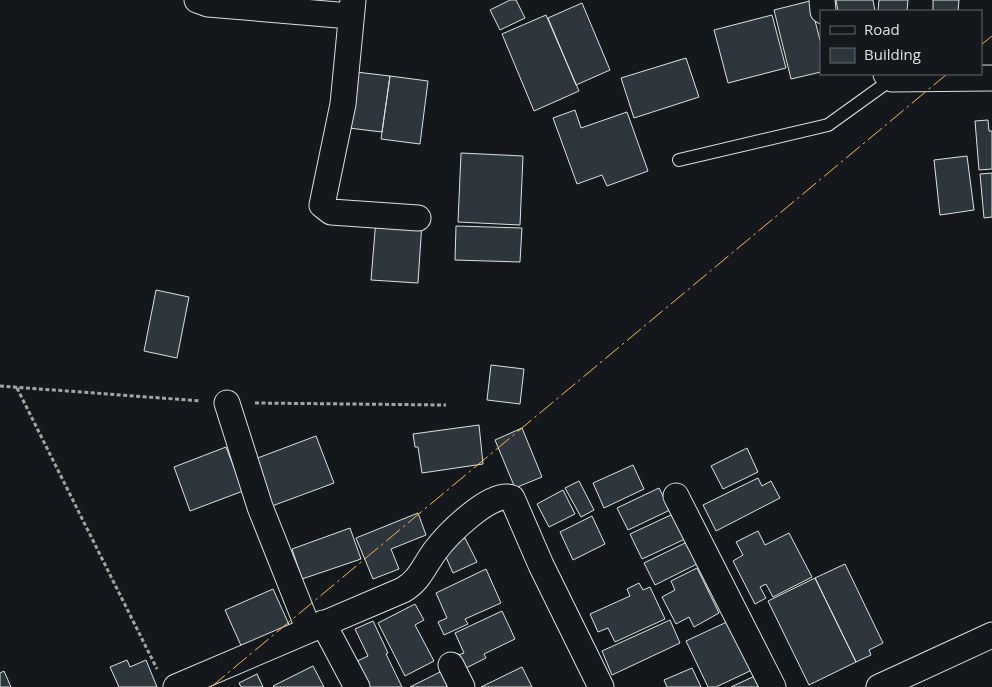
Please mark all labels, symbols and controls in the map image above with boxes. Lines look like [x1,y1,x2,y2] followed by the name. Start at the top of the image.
[820,10,982,75] legend
[864,19,900,39] text: Road
[864,44,921,64] text: Building

